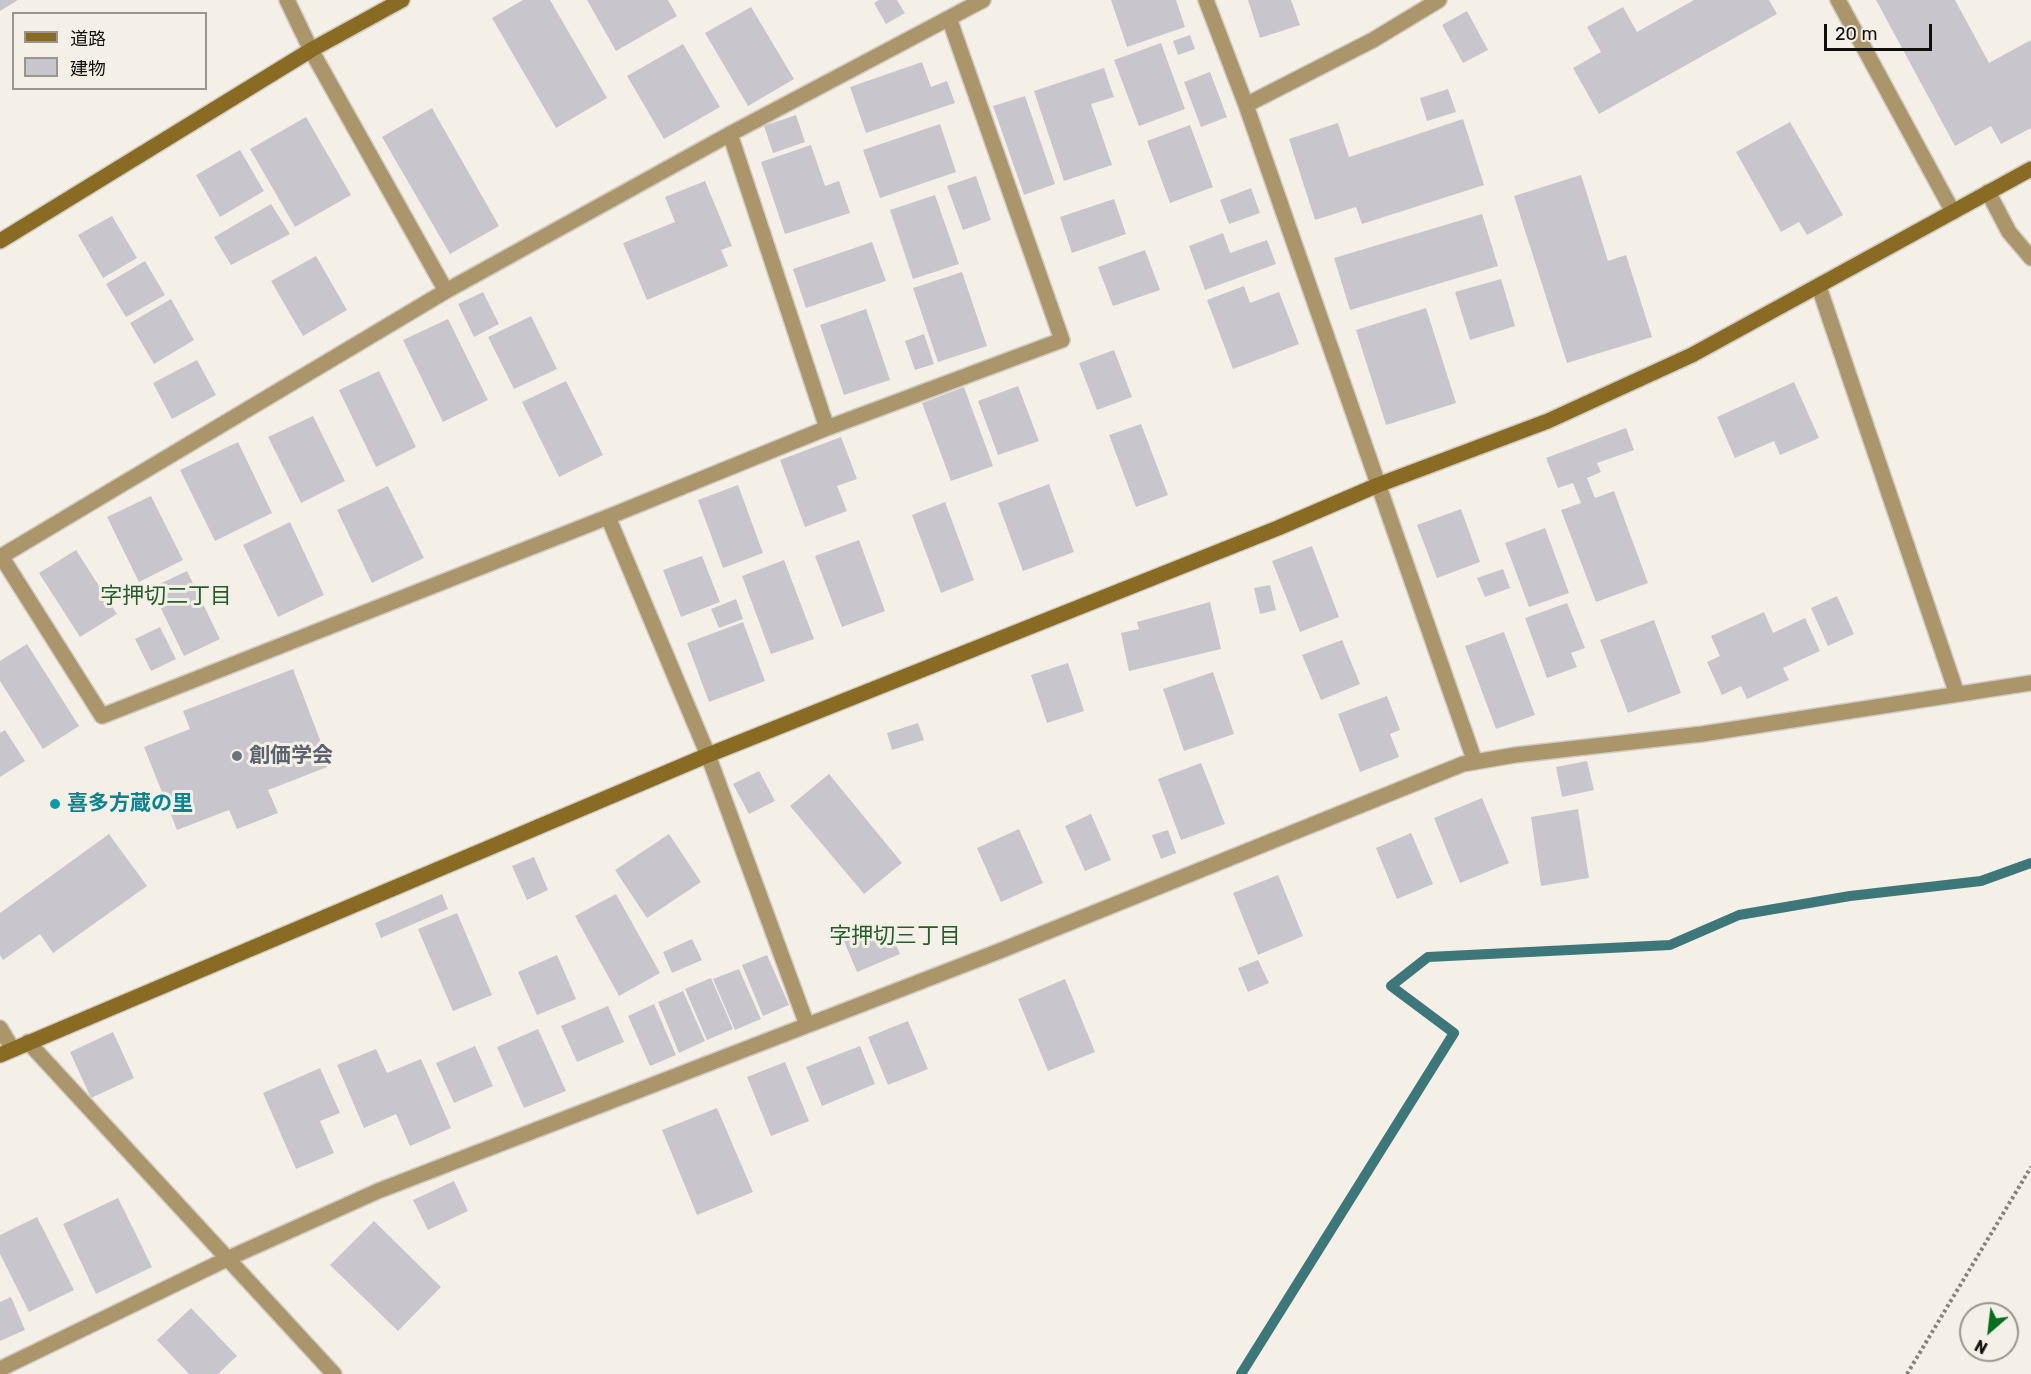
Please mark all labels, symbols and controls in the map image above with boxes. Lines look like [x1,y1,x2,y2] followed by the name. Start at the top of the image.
[12,12,207,90] legend
[1827,12,1935,50] scale bar
[1835,23,1877,45] text: 20 m
[70,28,106,50] text: 道路
[70,58,106,80] text: 建物
[100,584,232,610] district label: 字押切二丁目
[249,743,333,769] place label: 創価学会
[230,749,244,763] marker: 創価学会
[67,791,193,817] place label: 喜多方蔵の里
[48,797,62,811] marker: 喜多方蔵の里
[829,924,961,950] district label: 字押切三丁目
[1959,1302,2019,1362] north arrow
[1972,1335,1991,1358] text: N

